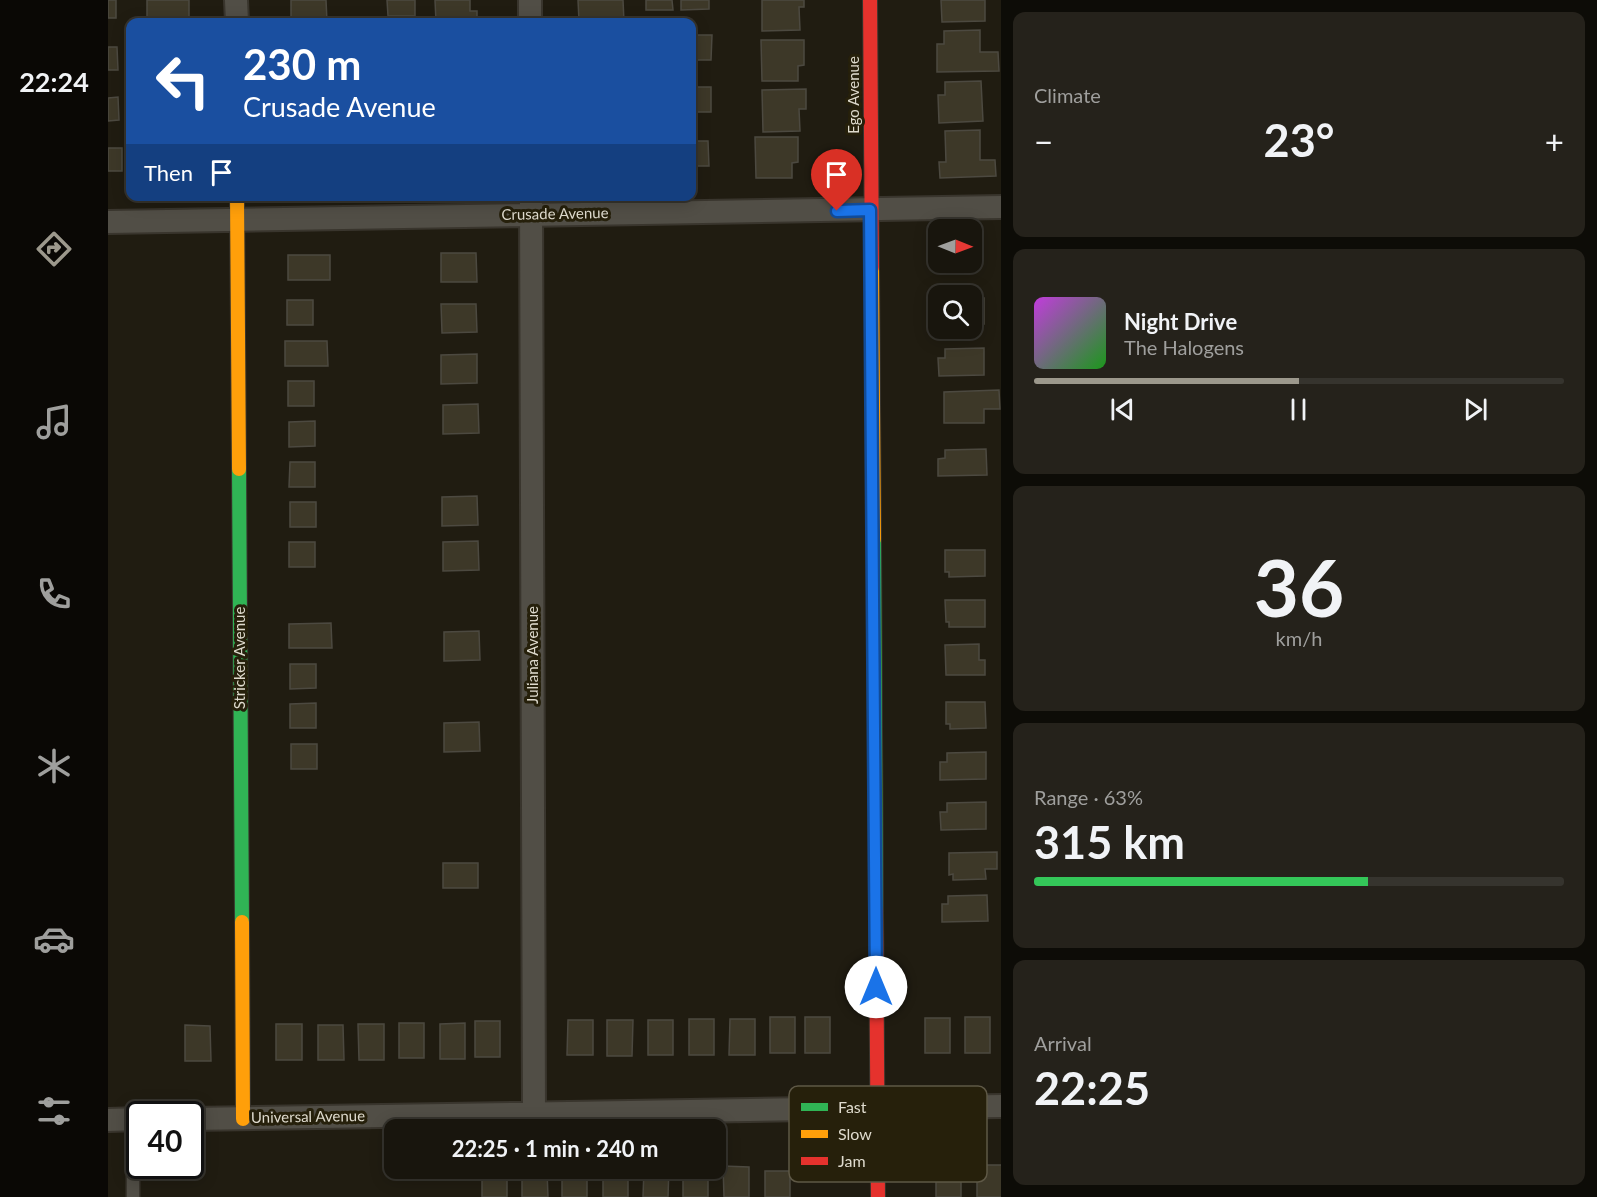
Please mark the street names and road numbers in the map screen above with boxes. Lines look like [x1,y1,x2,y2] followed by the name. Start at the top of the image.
[844,56,862,134] street label: Ego Avenue
[501,203,609,223] street label: Crusade Avenue
[523,606,541,704] street label: Juliana Avenue
[230,607,248,709] street label: Stricker Avenue
[251,1106,365,1126] street label: Universal Avenue

